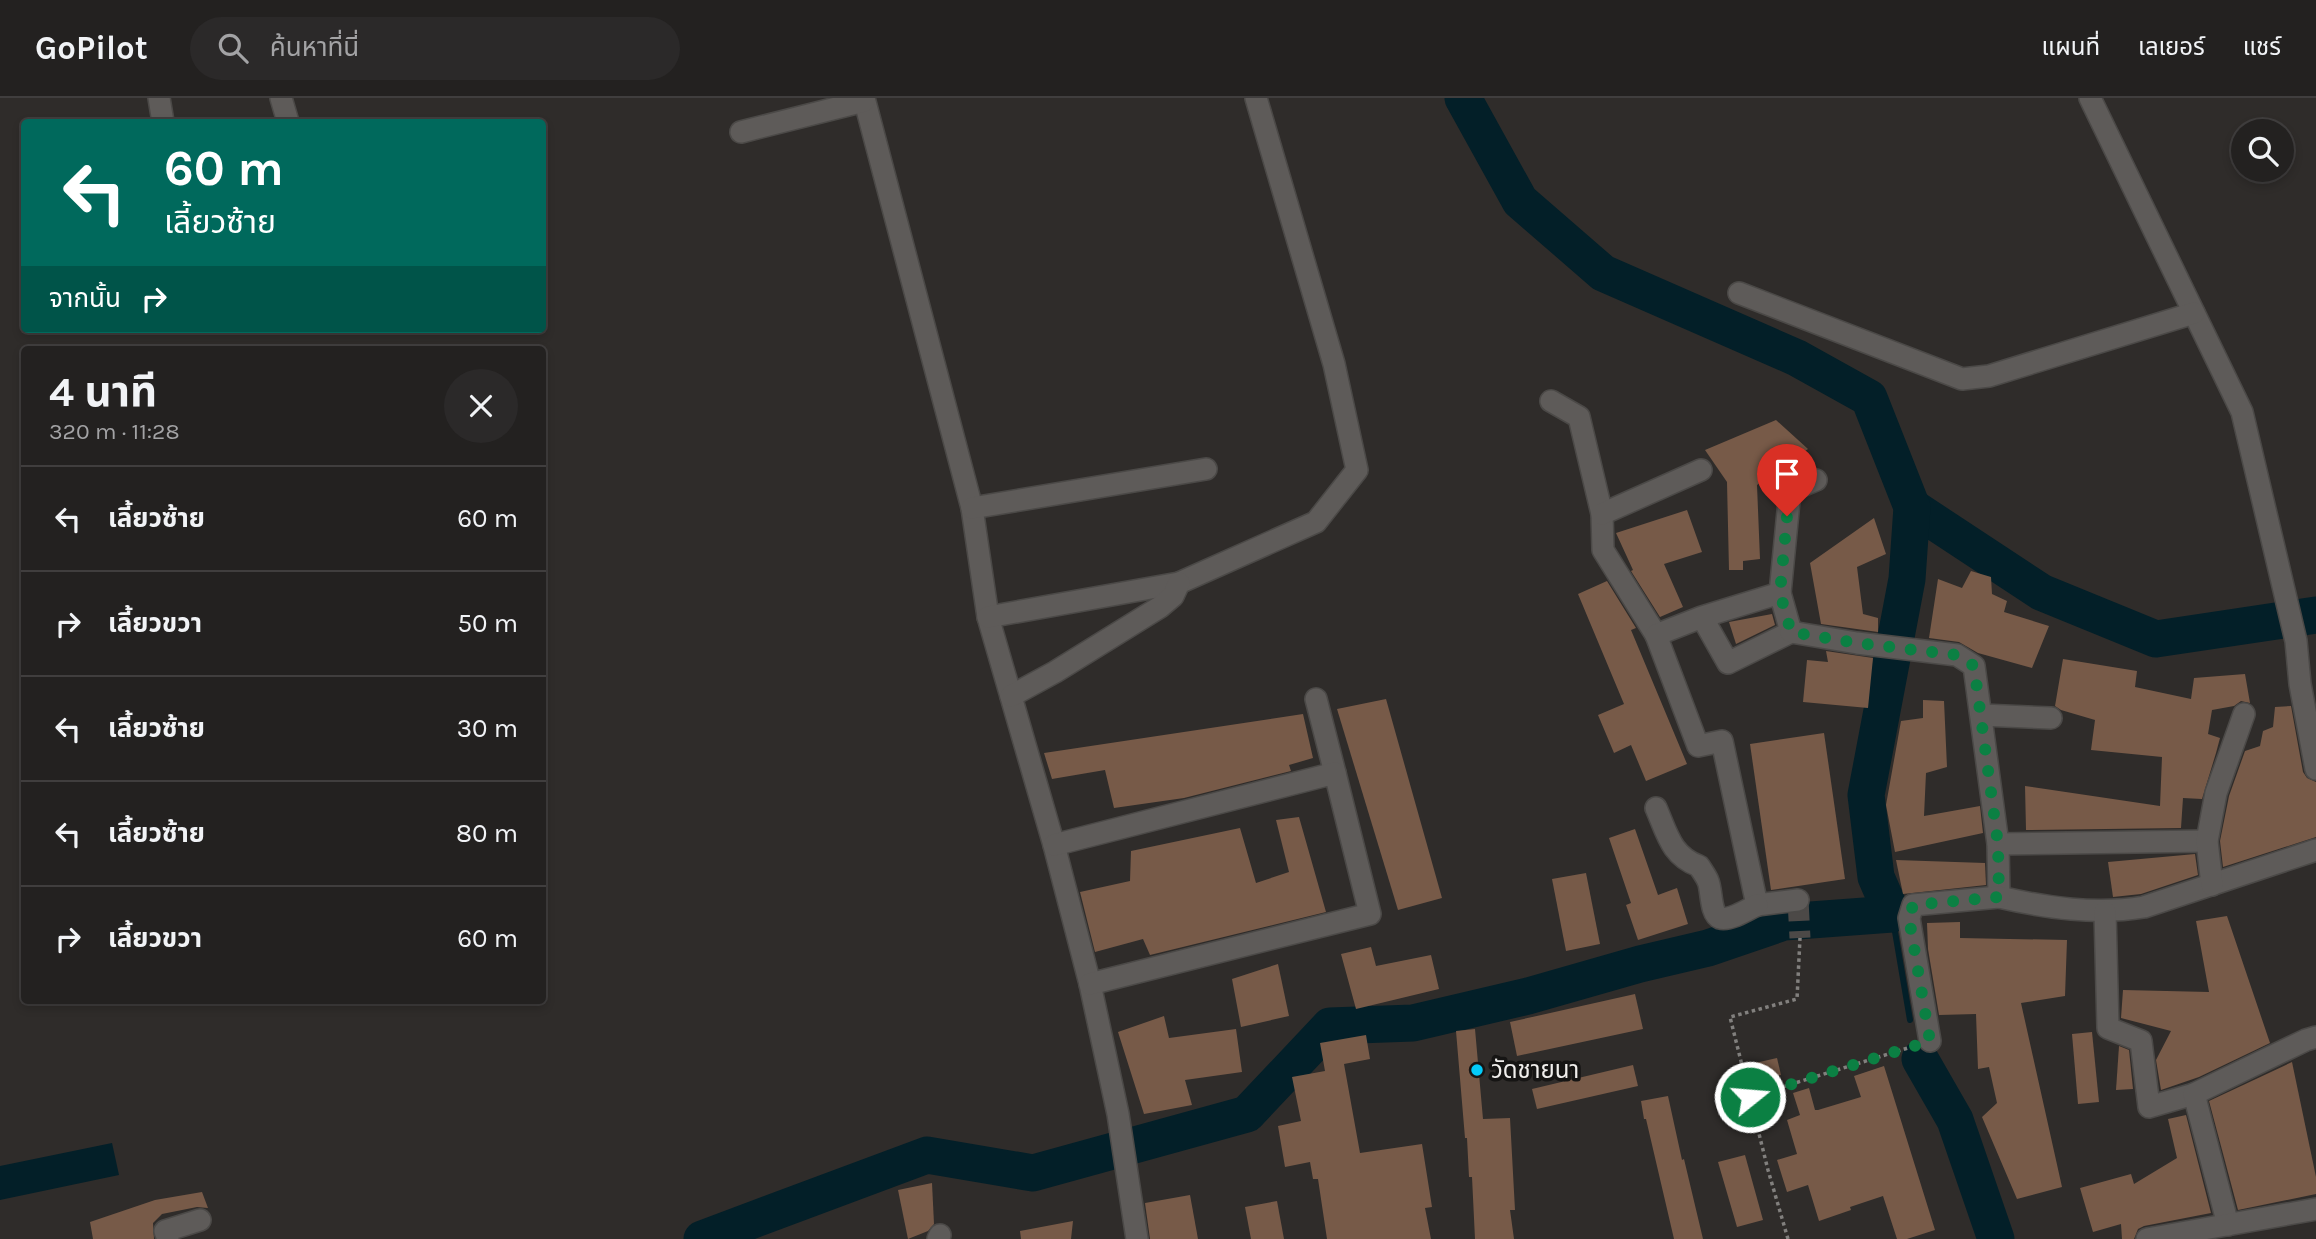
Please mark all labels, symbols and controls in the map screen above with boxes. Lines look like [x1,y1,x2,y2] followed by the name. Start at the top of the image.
[190,17,680,80] search box
[35,29,148,67] text: GoPilot
[214,29,252,67] icon: search
[270,32,359,63] text: ค้นหาที่นี่
[2042,33,2100,61] text: แผนที่
[2138,33,2205,61] text: เลเยอร์
[2243,33,2281,61] text: แชร์
[2231,119,2294,182] map controls
[2231,119,2294,182] button: search
[164,140,284,197] text: 60 m
[49,147,140,238] icon: left
[164,204,276,241] text: เลี้ยวซ้าย
[135,280,173,318] icon: right
[49,283,121,314] text: จากนั้น
[49,367,157,417] text: 4 นาที
[444,369,518,443] button: close
[49,418,180,445] text: 320 m · 11:28
[1757,444,1817,516] pin
[1768,455,1806,493] icon: arrive
[49,500,87,538] icon: left
[108,503,205,534] text: เลี้ยวซ้าย
[457,503,518,534] text: 60 m
[49,605,87,643] icon: right
[108,608,202,639] text: เลี้ยวขวา
[457,608,518,639] text: 50 m
[49,710,87,748] icon: left
[108,713,205,744] text: เลี้ยวซ้าย
[457,713,518,744] text: 30 m
[49,815,87,853] icon: left
[108,818,205,849] text: เลี้ยวซ้าย
[456,818,518,849] text: 80 m
[49,920,87,958] icon: right
[108,923,202,954] text: เลี้ยวขวา
[457,923,518,954] text: 60 m
[1491,1056,1579,1084] place label: วัดชายนา
[1713,1060,1787,1134] position arrow
[1469,1062,1485,1078] marker: วัดชายนา

